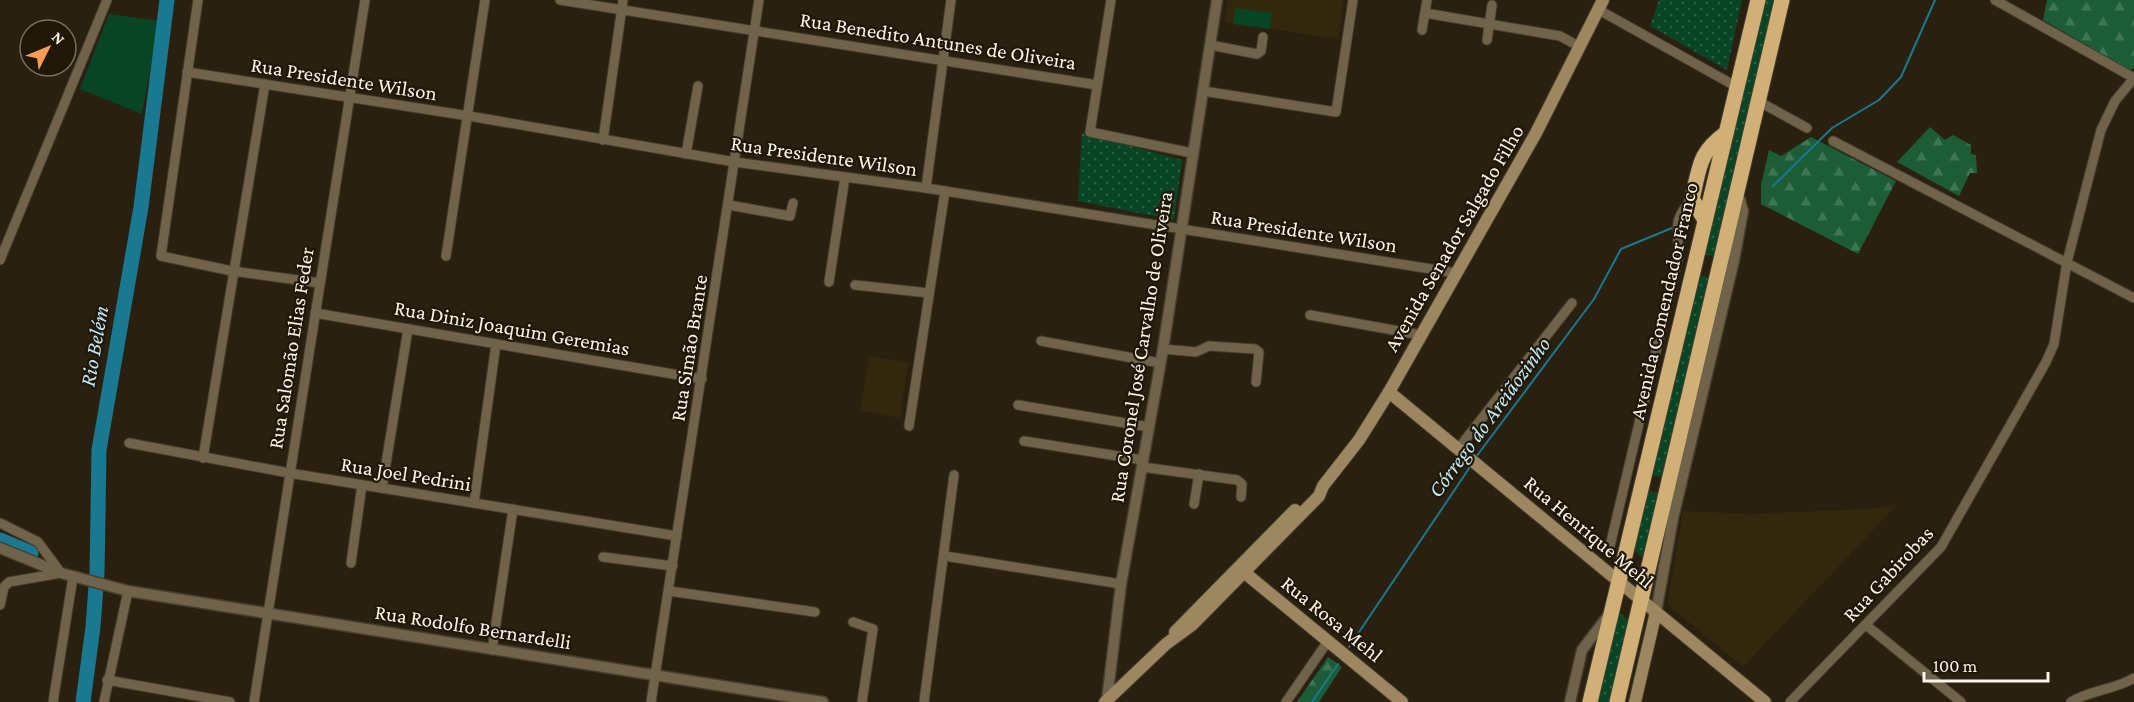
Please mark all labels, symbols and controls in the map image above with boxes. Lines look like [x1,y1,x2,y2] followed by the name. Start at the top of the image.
[798,7,1078,75] street label: Rua Benedito Antunes de Oliveira
[18,18,78,78] north arrow
[49,28,69,48] text: N
[249,52,439,106] street label: Rua Presidente Wilson
[1379,120,1529,356] street label: Avenida Senador Salgado Filho
[729,131,919,181] street label: Rua Presidente Wilson
[1625,180,1703,422] street label: Avenida Comendador Franco
[1105,190,1177,504] street label: Rua Coronel José Carvalho de Oliveira
[1209,204,1399,258] street label: Rua Presidente Wilson
[263,245,319,451] street label: Rua Salomão Elias Feder
[666,273,712,423] street label: Rua Simão Brante
[392,295,632,361] street label: Rua Diniz Joaquim Geremias
[75,304,113,388] water label: Rio Belém
[1423,332,1555,502] water label: Córrego do Areiãozinho
[339,452,473,496] street label: Rua Joel Pedrini
[1519,471,1659,593] street label: Rua Henrique Mehl
[1838,521,1938,627] street label: Rua Gabirobas
[1277,571,1387,667] street label: Rua Rosa Mehl
[373,600,573,654] street label: Rua Rodolfo Bernardelli
[1924,645,2048,683] scale bar
[1933,656,1978,676] text: 100 m

